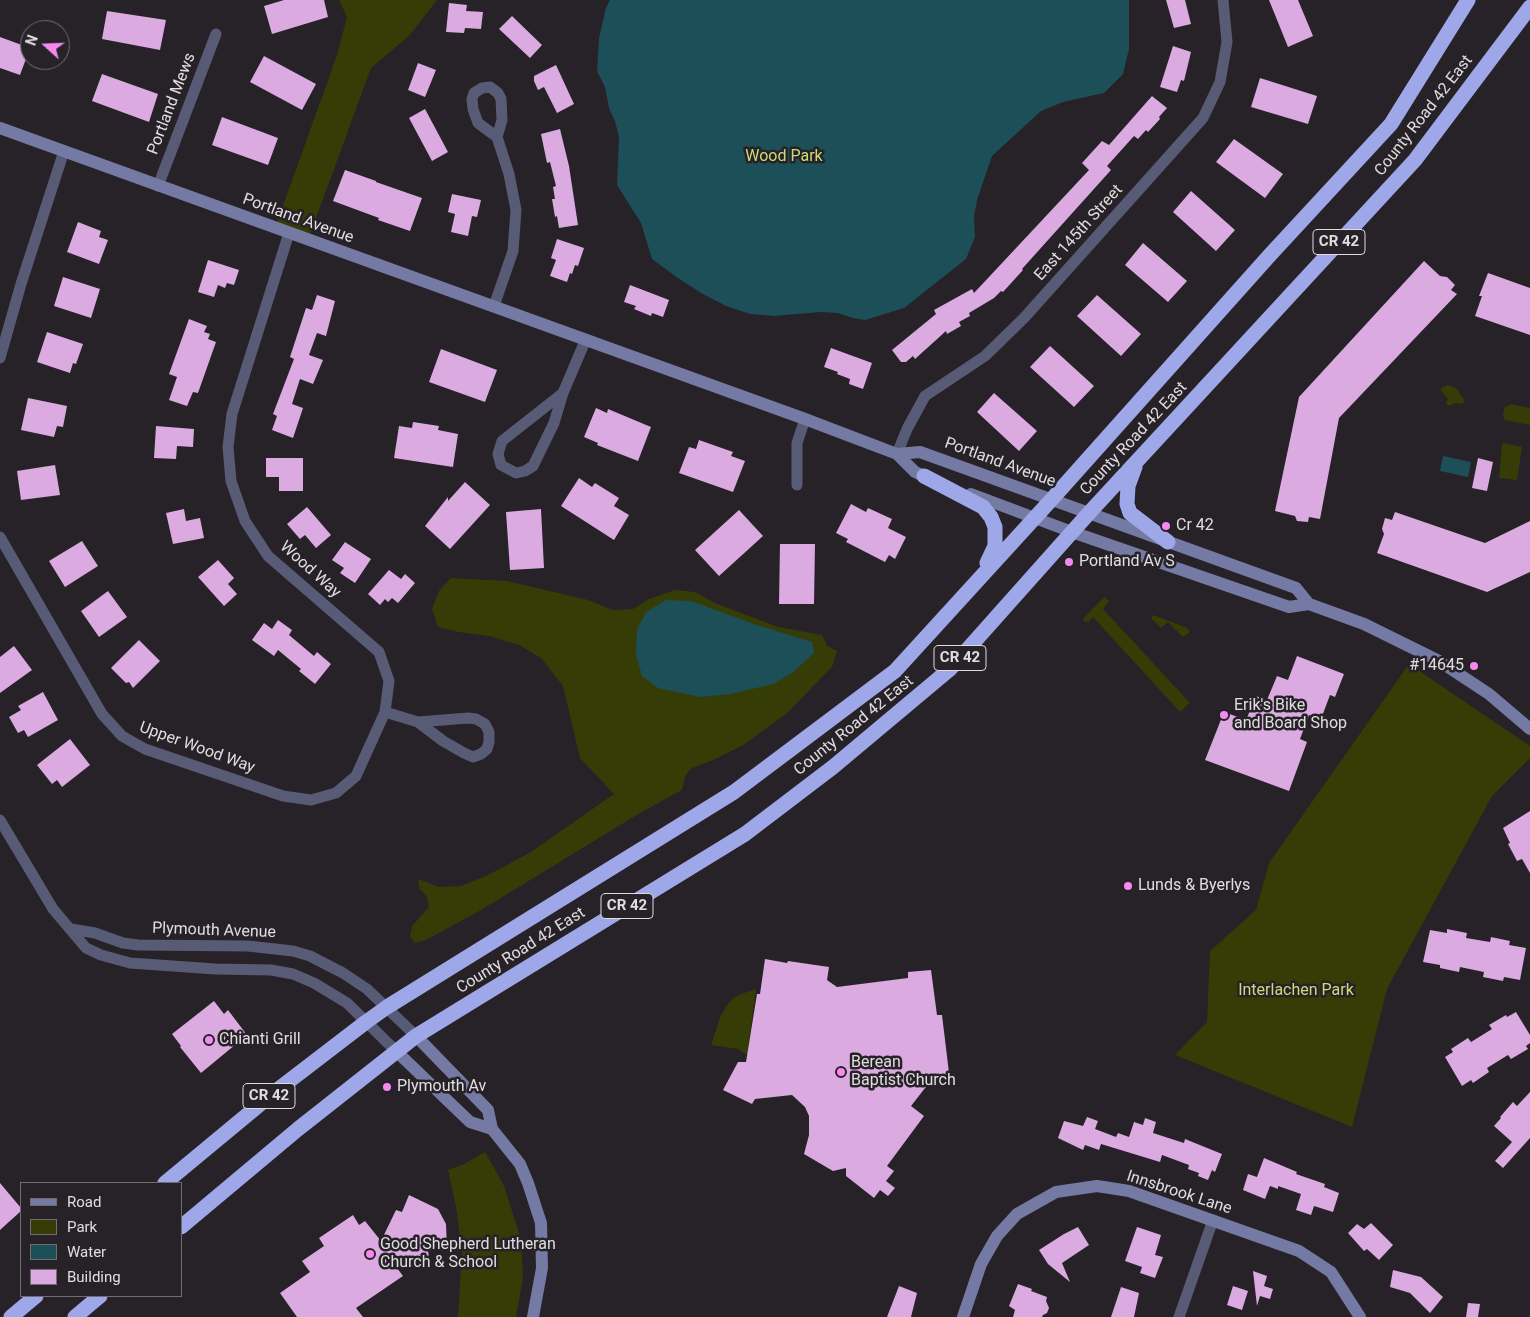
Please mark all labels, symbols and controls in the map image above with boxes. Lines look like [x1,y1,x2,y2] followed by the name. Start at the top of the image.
[20,20,70,70] north arrow
[23,33,41,48] text: N
[144,50,200,158] street label: Portland Mews
[1371,52,1477,180] street label: County Road 42 East
[745,147,823,167] park label: Wood Park
[1031,181,1127,285] street label: East 145th Street
[240,190,356,248] street label: Portland Avenue
[1313,230,1365,254] road number: CR 42
[1077,378,1191,500] street label: County Road 42 East
[942,434,1058,492] street label: Portland Avenue
[1176,516,1214,536] place label: Cr 42
[1160,520,1172,532] marker: Cr 42
[276,538,344,602] street label: Wood Way
[1079,552,1175,572] place label: Portland Av S
[1063,556,1075,568] marker: Portland Av S
[934,646,986,670] road number: CR 42
[1409,656,1464,676] place label: #14645
[1468,660,1480,672] marker: #14645
[790,672,918,780] street label: County Road 42 East
[1234,696,1347,734] place label: Erik's Bike and Board Shop
[1218,709,1230,721] marker: Erik's Bike and Board Shop
[137,718,257,778] street label: Upper Wood Way
[1138,876,1250,896] place label: Lunds & Byerlys
[1122,880,1134,892] marker: Lunds & Byerlys
[601,894,653,918] road number: CR 42
[453,904,589,998] street label: County Road 42 East
[152,919,276,943] street label: Plymouth Avenue
[1238,981,1354,1001] park label: Interlachen Park
[219,1030,301,1050] place label: Chianti Grill
[203,1034,215,1046] marker: Chianti Grill
[851,1053,956,1091] place label: Berean Baptist Church
[835,1066,847,1078] marker: Berean Baptist Church
[397,1077,486,1097] place label: Plymouth Av
[381,1081,393,1093] marker: Plymouth Av
[243,1084,295,1108] road number: CR 42
[1124,1167,1234,1219] street label: Innsbrook Lane
[20,1182,182,1297] legend
[67,1193,101,1211] text: Road
[67,1218,97,1236] text: Park
[380,1235,556,1273] place label: Good Shepherd Lutheran Church & School
[67,1243,106,1261] text: Water
[364,1248,376,1260] marker: Good Shepherd Lutheran Church & School
[67,1268,121,1286] text: Building

